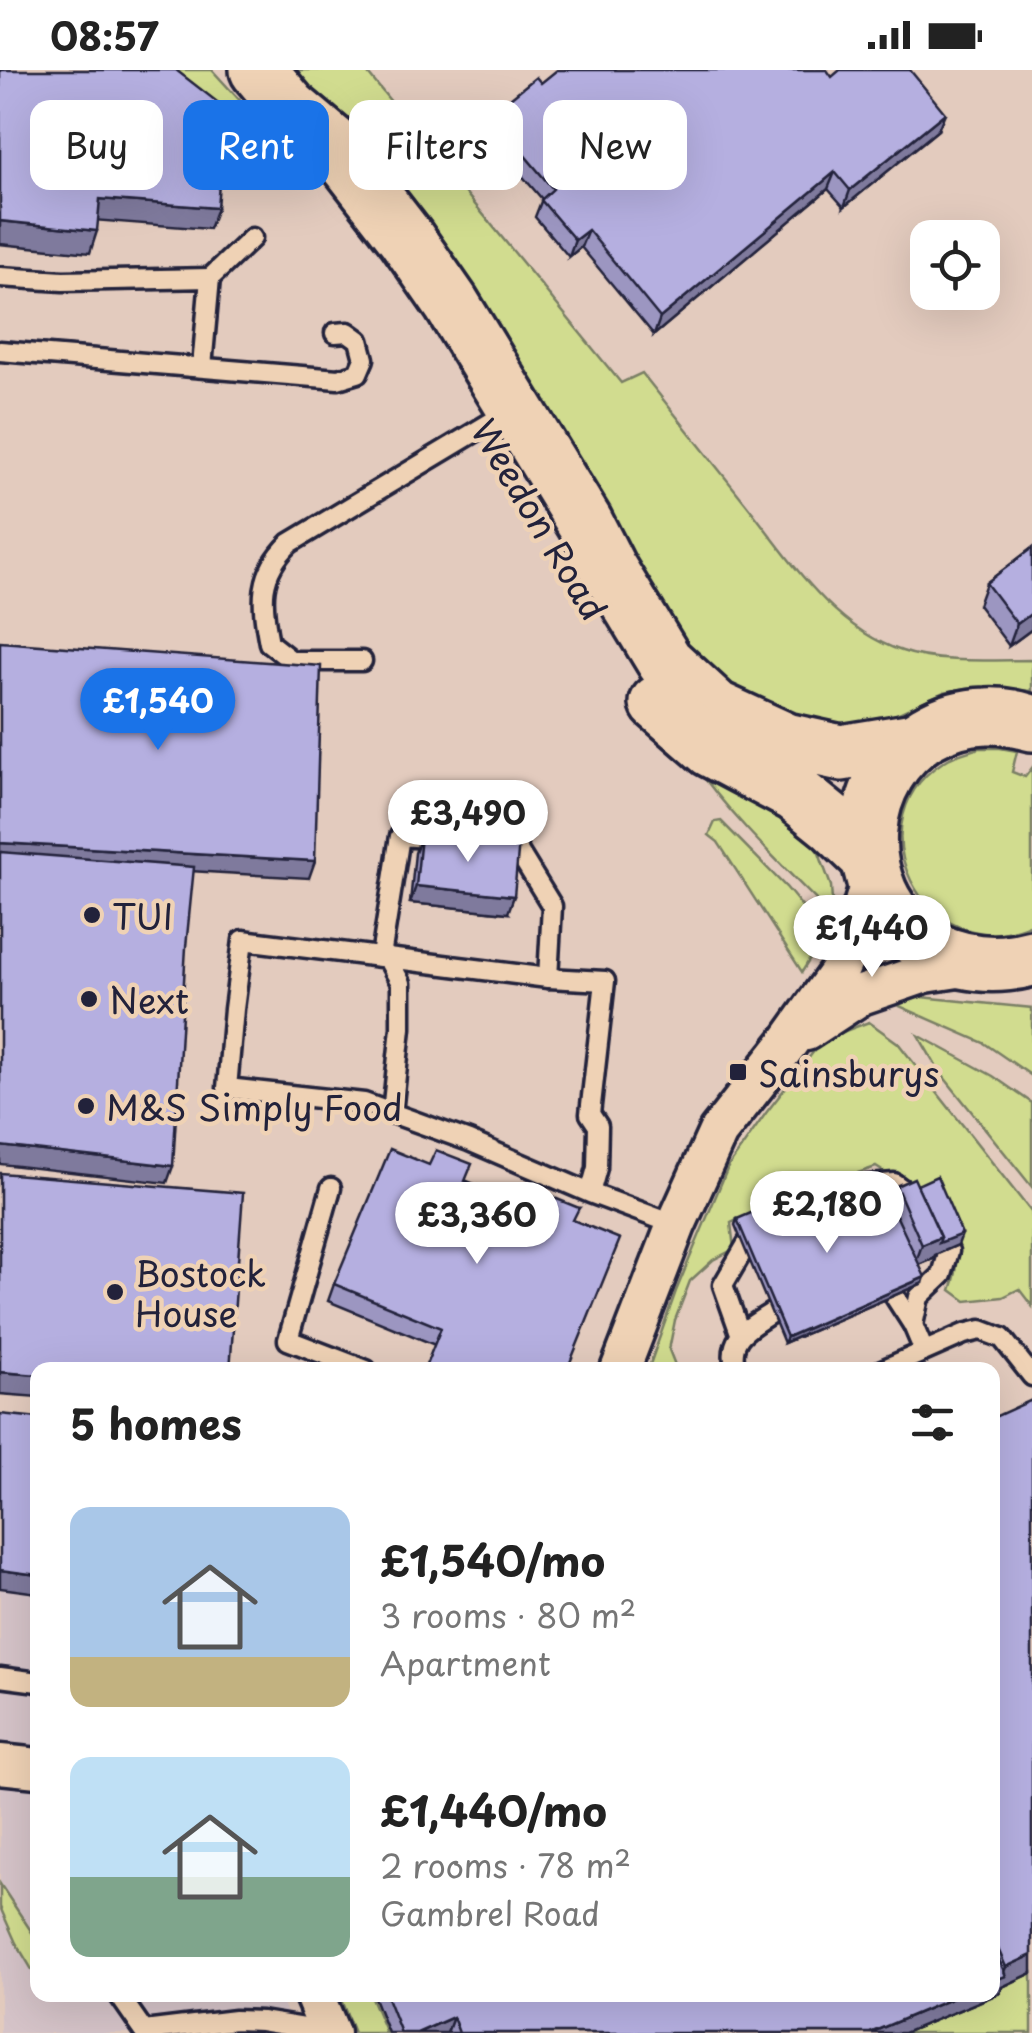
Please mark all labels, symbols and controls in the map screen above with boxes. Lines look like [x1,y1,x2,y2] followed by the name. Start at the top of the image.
[50,7,159,64] text: 08:57
[30,100,163,190] chip: Buy
[183,100,329,190] chip: Rent
[349,100,523,190] chip: Filters
[543,100,687,190] chip: New
[910,220,1000,310] map controls
[910,220,1000,310] button: locate
[459,408,621,630] street label: Weedon Road
[77,668,239,753] pin: £1,540
[102,676,214,724] text: £1,540
[387,780,549,865] pin: £3,490
[410,788,526,836] text: £3,490
[112,889,174,942] place label: TUI
[791,895,953,980] pin: £1,440
[816,903,928,951] text: £1,440
[81,904,103,926] marker: TUI
[109,973,189,1026] place label: Next
[78,988,100,1010] marker: Next
[758,1046,939,1099] place label: Sainsburys
[727,1061,749,1083] marker: Sainsburys
[106,1080,403,1133] place label: M&S Simply Food
[75,1095,97,1117] marker: M&S Simply Food
[746,1171,908,1256] pin: £2,180
[772,1179,882,1227] text: £2,180
[396,1182,558,1267] pin: £3,360
[417,1190,537,1238] text: £3,360
[135,1246,266,1339] place label: Bostock House
[104,1281,126,1303] marker: Bostock House
[70,1391,242,1454] text: 5 homes
[905,1395,960,1450] icon: filters
[380,1528,605,1591] text: £1,540/mo
[150,1547,270,1667] icon: home
[380,1591,636,1639] text: 3 rooms · 80 m²
[380,1639,551,1687] text: Apartment
[380,1778,607,1841] text: £1,440/mo
[150,1797,270,1917] icon: home
[380,1841,631,1889] text: 2 rooms · 78 m²
[380,1889,600,1937] text: Gambrel Road

